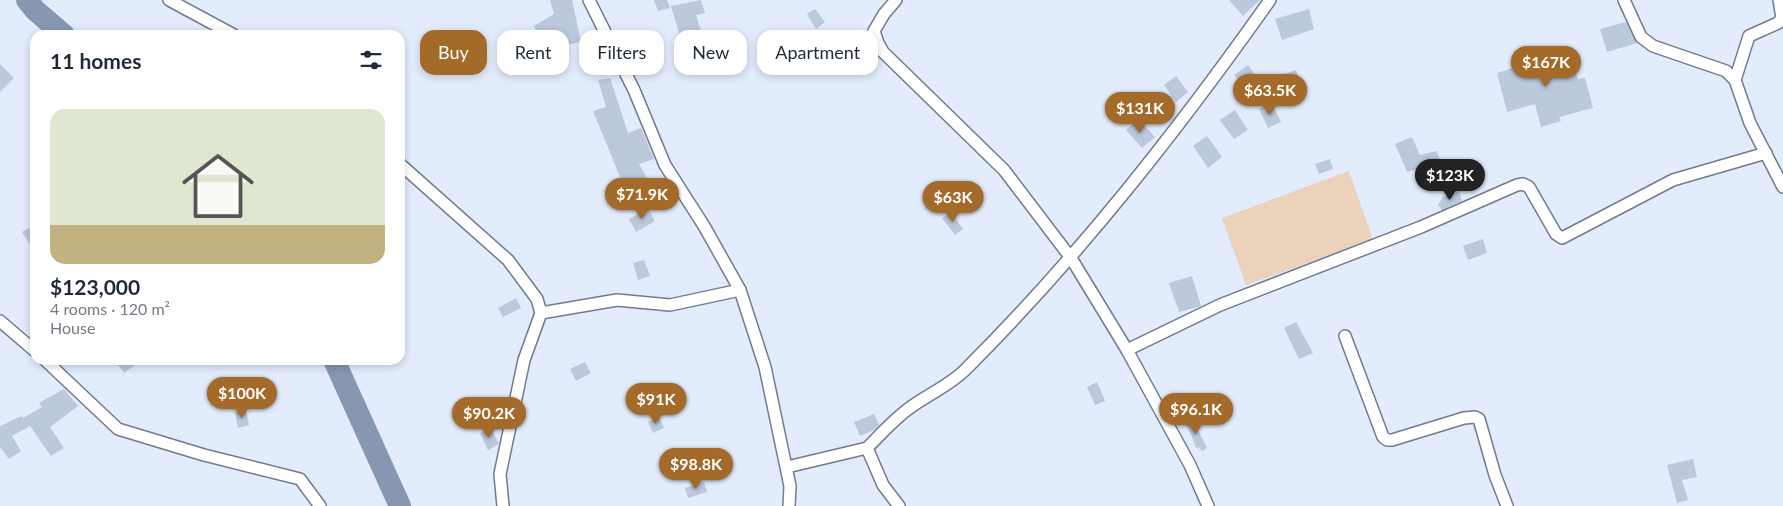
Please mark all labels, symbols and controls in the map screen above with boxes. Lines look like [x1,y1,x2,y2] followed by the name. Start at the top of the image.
[420,30,487,75] chip: Buy
[497,30,569,75] chip: Rent
[579,30,664,75] chip: Filters
[674,30,747,75] chip: New
[757,30,878,75] chip: Apartment
[357,46,385,74] icon: filters
[1511,46,1581,88] pin: $167K
[50,48,141,73] text: 11 homes
[1522,52,1570,71] text: $167K
[1229,74,1311,116] pin: $63.5K
[1244,80,1296,99] text: $63.5K
[1105,92,1175,134] pin: $131K
[1116,98,1164,117] text: $131K
[173,141,263,231] icon: home
[1415,158,1485,201] pin: $123K
[1426,165,1474,184] text: $123K
[601,178,683,220] pin: $71.9K
[923,180,983,223] pin: $63K
[616,184,668,203] text: $71.9K
[934,187,972,206] text: $63K
[50,274,140,299] text: $123,000
[50,299,170,318] text: 4 rooms · 120 m²
[50,318,95,337] text: House
[207,376,277,419] pin: $100K
[626,382,686,425] pin: $91K
[218,383,266,402] text: $100K
[637,389,675,408] text: $91K
[1155,392,1237,435] pin: $96.1K
[448,396,530,439] pin: $90.2K
[1170,399,1222,418] text: $96.1K
[463,403,515,422] text: $90.2K
[655,448,737,490] pin: $98.8K
[670,454,722,473] text: $98.8K

